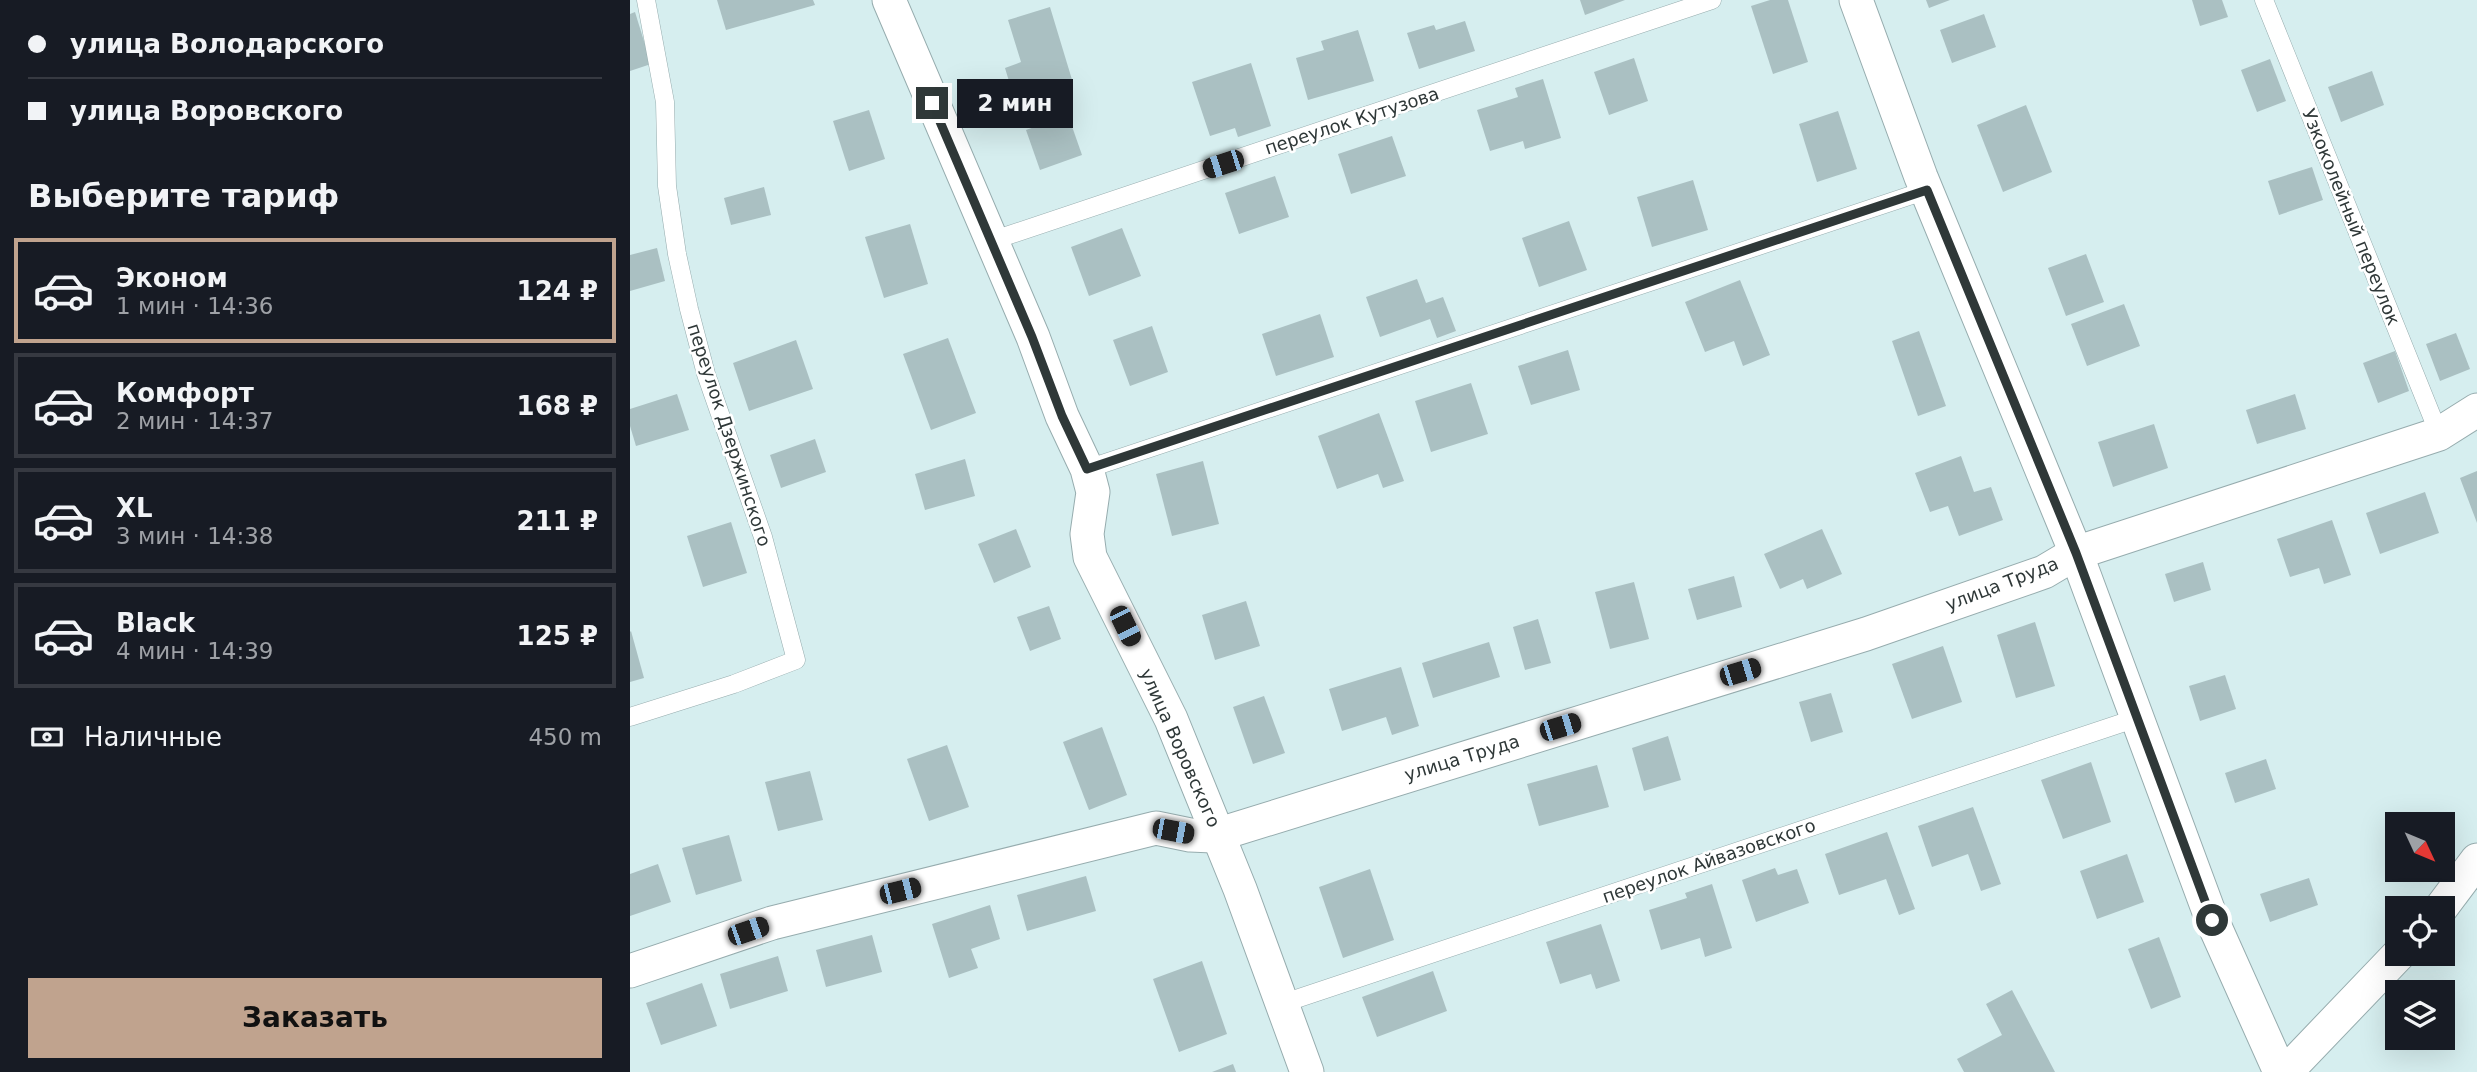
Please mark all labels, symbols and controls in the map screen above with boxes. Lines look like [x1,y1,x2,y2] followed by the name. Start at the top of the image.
[70,29,384,59] text: улица Володарского
[956,78,1072,128] callout: 2 мин
[1262,82,1442,159] street label: переулок Кутузова
[916,87,948,119] route end
[978,90,1052,116] text: 2 мин
[70,96,343,126] text: улица Воровского
[2298,106,2405,328] street label: Узкоколейный переулок
[1200,148,1247,180] car
[28,177,339,215] text: Выберите тариф
[32,259,95,322] icon: car
[116,263,228,293] text: Эконом
[517,276,598,306] text: 124 ₽
[116,293,274,319] text: 1 мин · 14:36
[683,321,775,549] street label: переулок Дзержинского
[32,374,95,437] icon: car
[116,378,254,408] text: Комфорт
[517,391,598,421] text: 168 ₽
[116,408,274,434] text: 2 мин · 14:37
[32,489,95,552] icon: car
[116,493,153,523] text: XL
[517,506,598,536] text: 211 ₽
[116,523,274,549] text: 3 мин · 14:38
[1942,552,2061,615] street label: улица Труда
[1107,603,1144,649] car
[32,604,95,667] icon: car
[116,608,195,638] text: Black
[517,621,598,651] text: 125 ₽
[116,638,274,664] text: 4 мин · 14:39
[1717,656,1764,688] car
[1136,665,1225,830] street label: улица Воровского
[1537,711,1584,743] car
[28,718,66,756] icon: cash
[84,722,222,752] text: Наличные
[528,724,602,750] text: 450 m
[1402,730,1522,785] street label: улица Труда
[2385,812,2455,882] north arrow
[2385,812,2455,1050] map controls
[1599,814,1818,907] street label: переулок Айвазовского
[1151,817,1196,845] car
[878,876,923,906] car
[2385,896,2455,966] button: locate
[2196,904,2228,936] route start
[725,914,772,948] car
[28,978,602,1058] button: Заказать
[2385,980,2455,1050] button: layers

